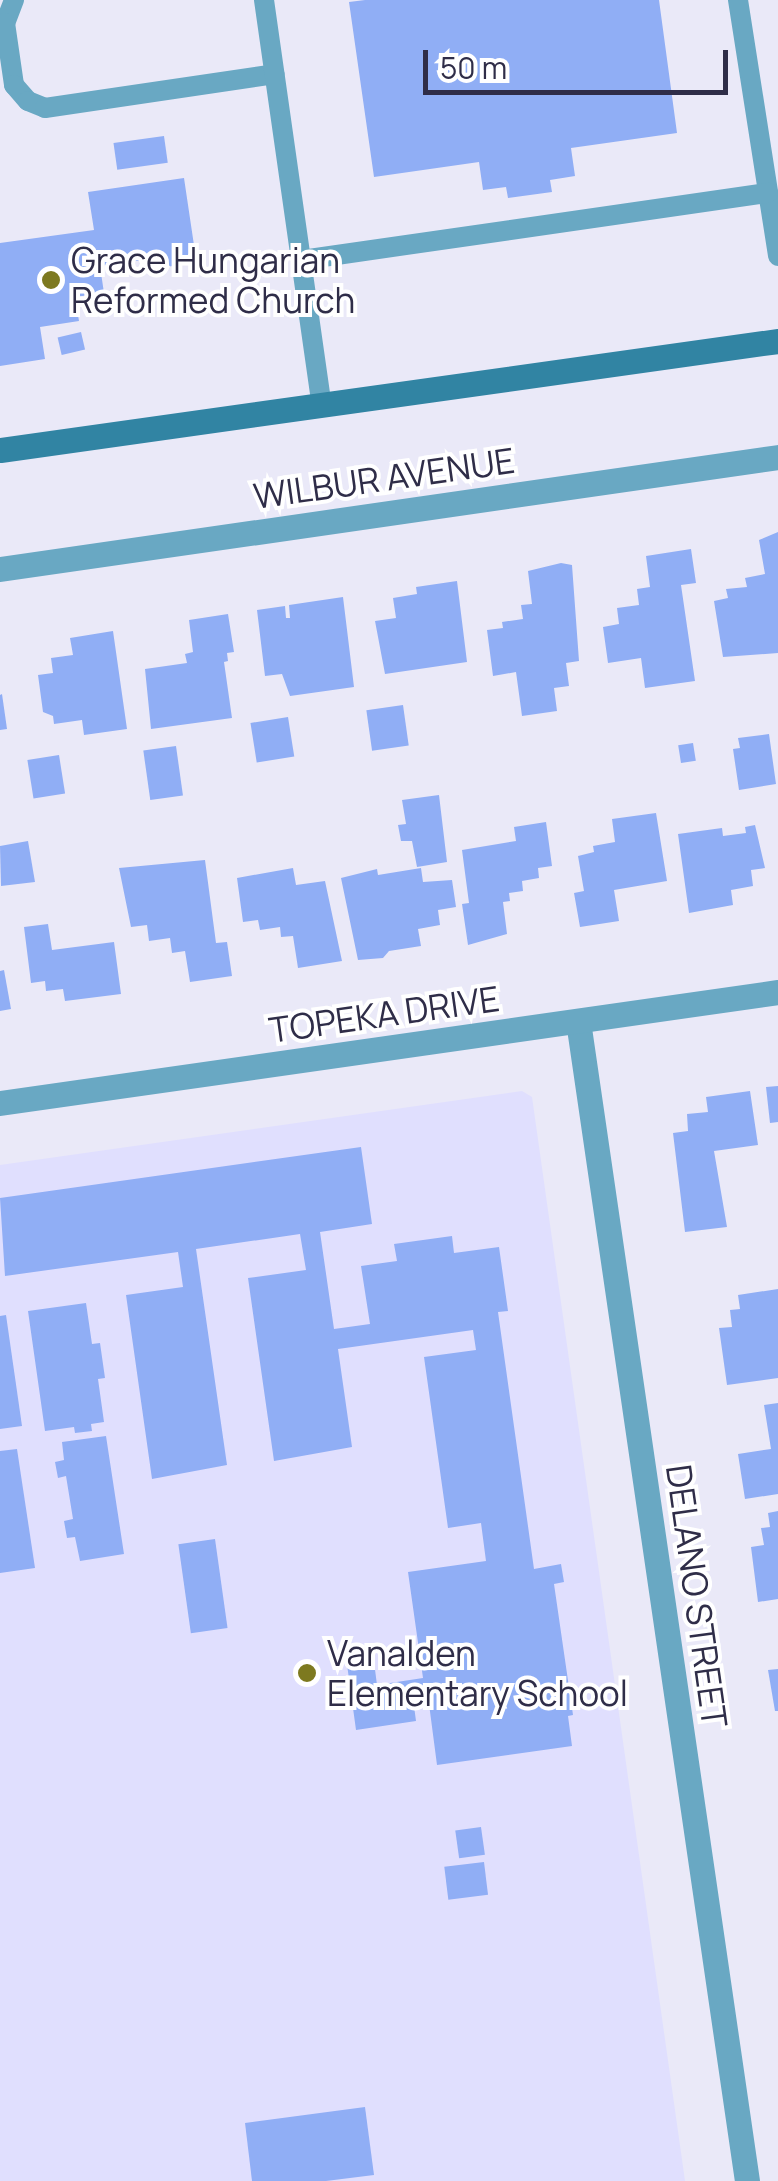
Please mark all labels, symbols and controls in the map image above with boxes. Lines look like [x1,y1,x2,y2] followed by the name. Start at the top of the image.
[428,30,733,92] scale bar
[440,47,507,88] text: 50 m
[71,239,355,321] place label: Grace Hungarian Reformed Church
[40,269,62,291] marker: Grace Hungarian Reformed Church
[251,439,517,517] street label: WILBUR AVENUE
[266,977,502,1051] street label: TOPEKA DRIVE
[658,1462,736,1730] street label: DELANO STREET
[327,1632,628,1714] place label: Vanalden Elementary School
[296,1662,318,1684] marker: Vanalden Elementary School

